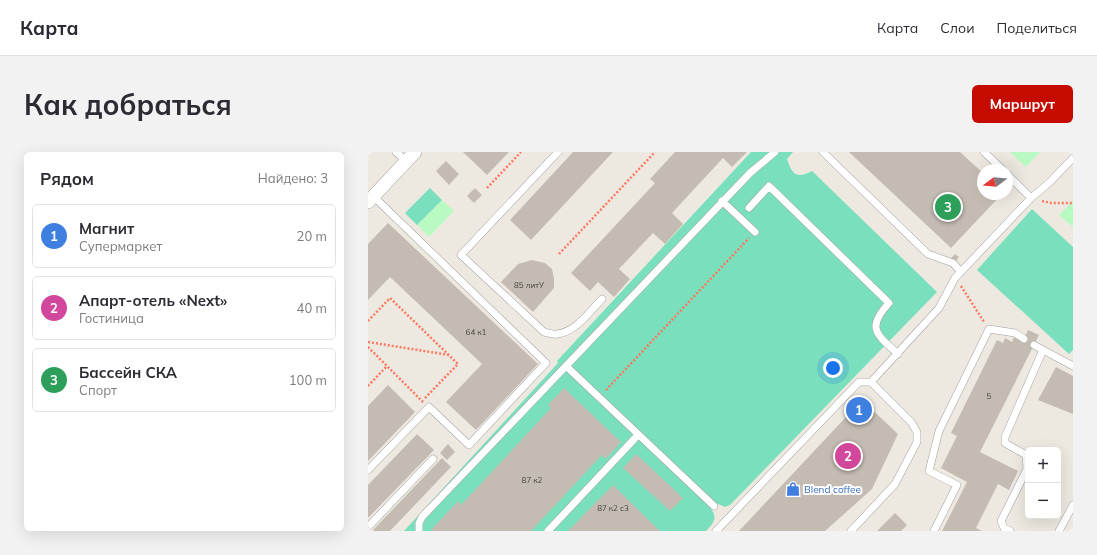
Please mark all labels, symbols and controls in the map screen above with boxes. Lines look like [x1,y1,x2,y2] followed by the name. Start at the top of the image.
[20,16,78,40] text: Карта
[877,19,918,37] text: Карта
[940,19,975,37] text: Слои
[997,19,1077,37] text: Поделиться
[972,85,1073,123] button: Маршрут
[24,87,232,122] text: Как добраться
[977,164,1013,200] north arrow
[40,168,94,189] text: Рядом
[258,170,328,186] text: Найдено: 3
[935,192,961,222] pin: 3
[79,219,134,238] text: Магнит
[50,228,58,244] text: 1
[297,228,327,244] text: 20 m
[79,238,162,254] text: Супермаркет
[514,280,545,290] house number: 85 литУ
[79,291,227,310] text: Апарт-отель «Next»
[50,300,58,316] text: 2
[297,300,327,316] text: 40 m
[79,310,144,326] text: Гостиница
[466,327,487,337] house number: 64 к1
[823,358,843,378] your location
[79,363,177,382] text: Бассейн СКА
[50,372,58,388] text: 3
[289,372,327,388] text: 100 m
[79,382,117,398] text: Спорт
[987,391,992,401] house number: 5
[846,395,872,425] pin: 1
[835,441,861,471] pin: 2
[1025,447,1061,519] map controls
[1025,447,1061,483] button: +
[522,475,543,485] house number: 87 к2
[785,481,801,497] shop icon: Blend coffee
[804,483,861,496] place label: Blend coffee
[1025,483,1061,519] button: −
[597,503,629,513] house number: 87 к2 с3

